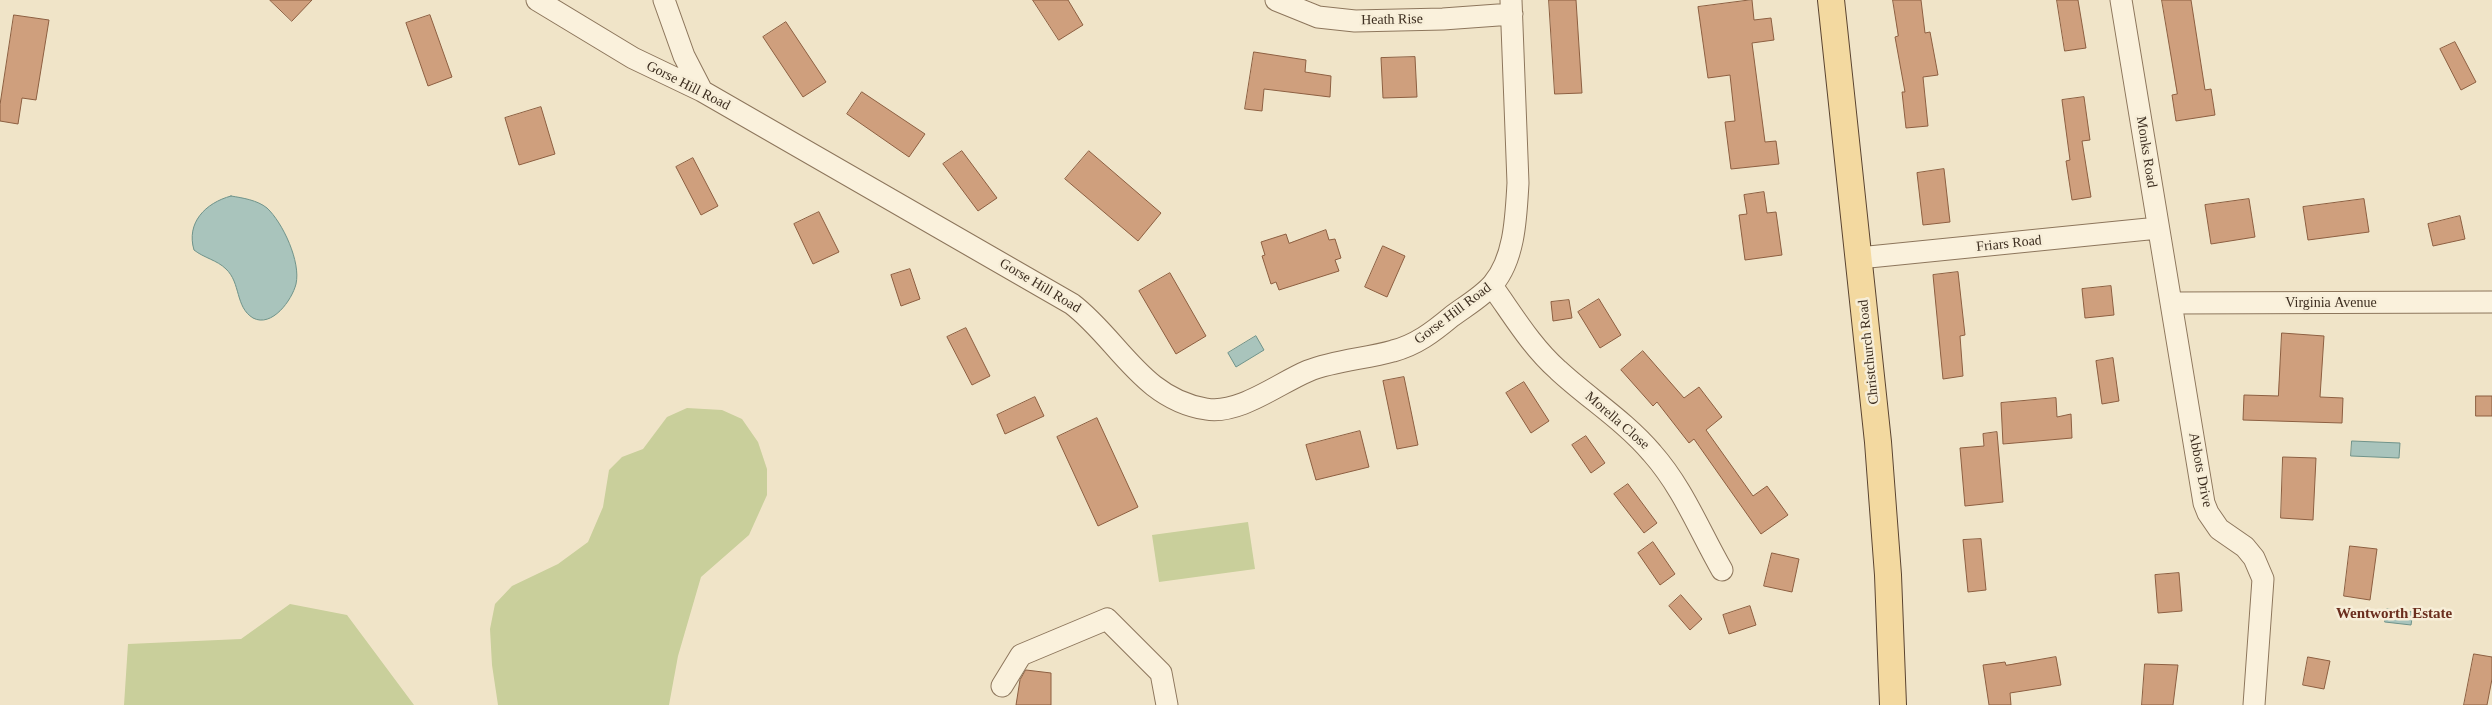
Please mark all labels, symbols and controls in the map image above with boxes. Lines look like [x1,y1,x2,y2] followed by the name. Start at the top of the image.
[1361,11,1423,29] street label: Heath Rise
[643,58,733,114] street label: Gorse Hill Road
[2132,115,2160,189] street label: Monks Road
[1975,232,2043,256] street label: Friars Road
[996,255,1084,317] street label: Gorse Hill Road
[1411,280,1495,348] street label: Gorse Hill Road
[2285,295,2377,311] street label: Virginia Avenue
[1855,299,1883,405] street label: Christchurch Road
[1581,389,1653,453] street label: Morella Close
[2185,431,2215,509] street label: Abbots Drive
[2336,605,2452,623] district label: Wentworth Estate

